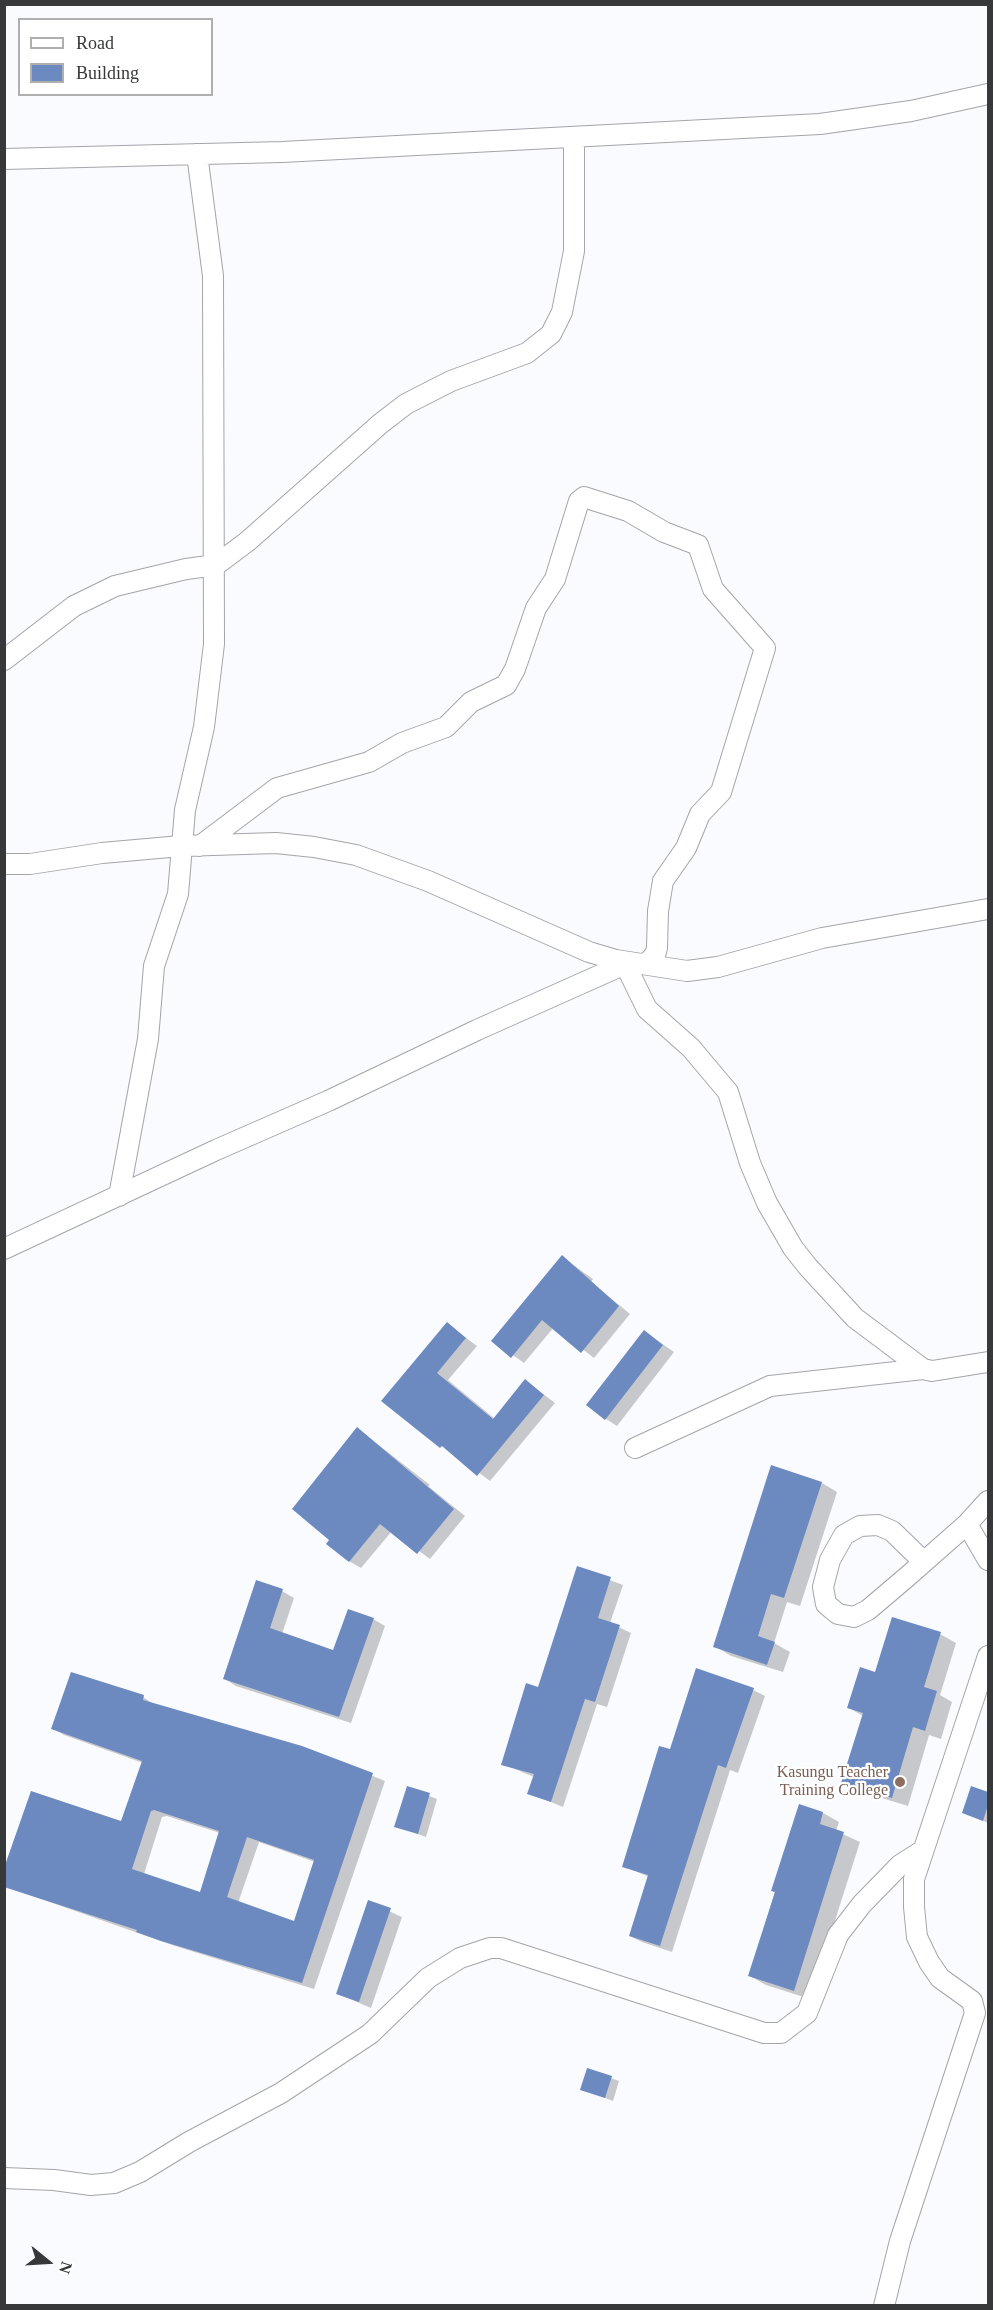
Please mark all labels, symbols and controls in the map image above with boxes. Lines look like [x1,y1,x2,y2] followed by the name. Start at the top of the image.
[18,18,213,96] legend
[76,33,114,53] text: Road
[76,63,139,83] text: Building
[777,1763,888,1801] place label: Kasungu Teacher Training College
[893,1775,907,1789] marker: Kasungu Teacher Training College
[18,2232,78,2292] north arrow
[56,2260,75,2276] text: N

